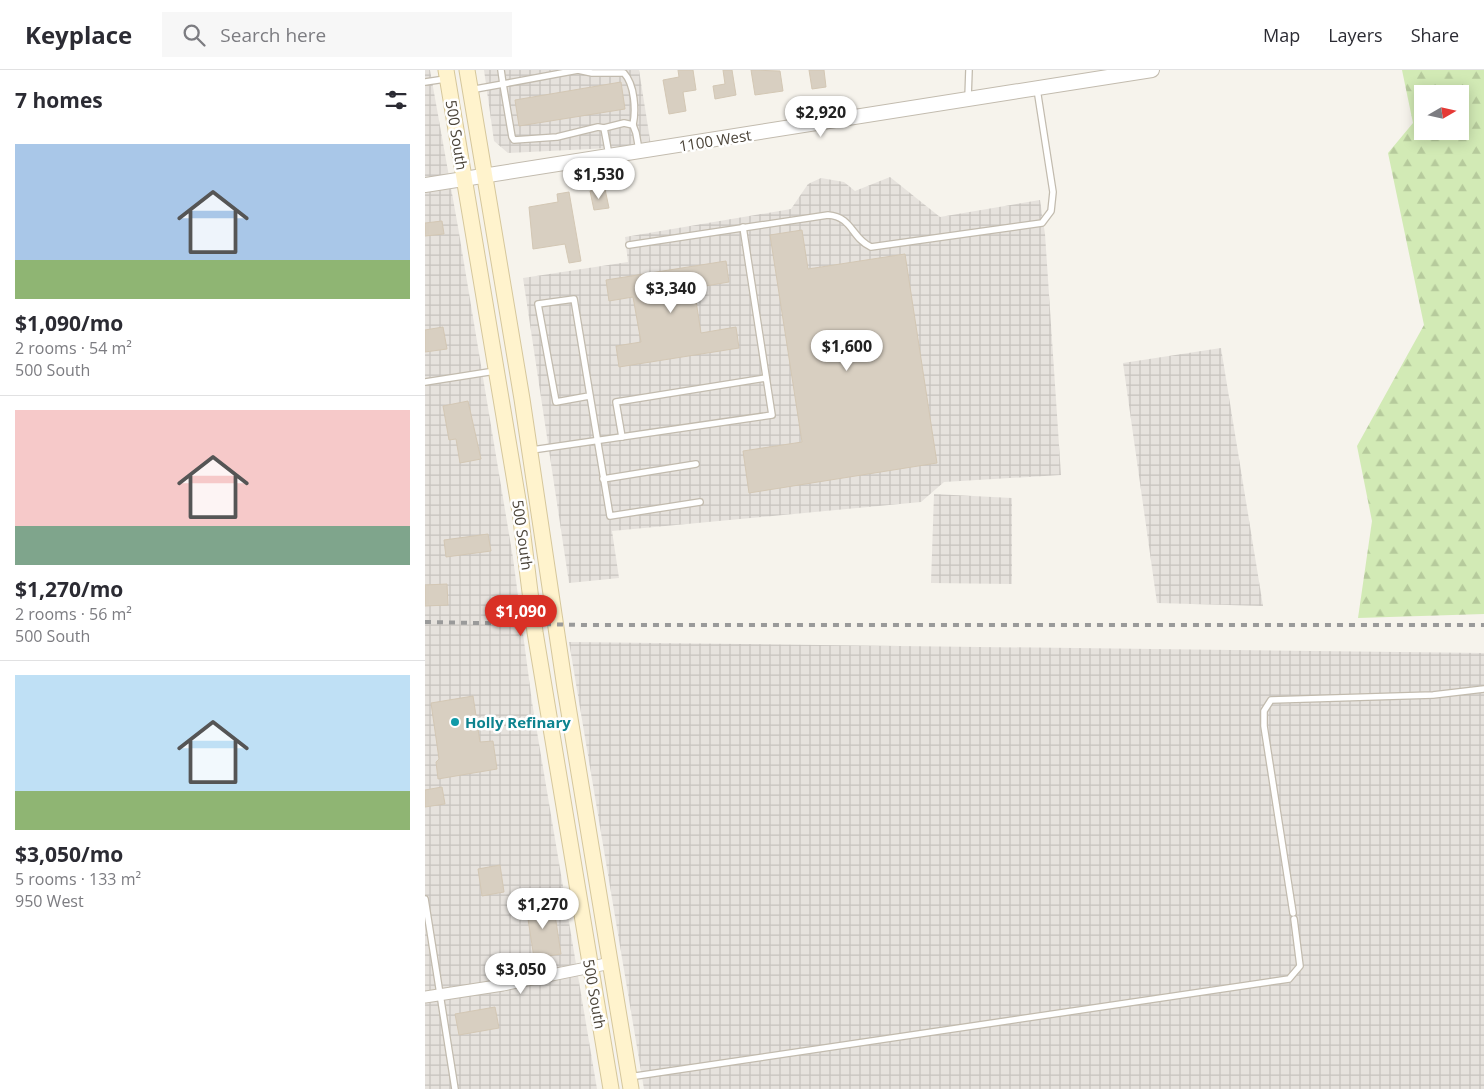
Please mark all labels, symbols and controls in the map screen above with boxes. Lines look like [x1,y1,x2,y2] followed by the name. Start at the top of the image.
[162,12,512,57] search box
[25,18,132,51] text: Keyplace
[180,21,208,49] icon: search
[220,22,326,48] text: Search here
[1263,23,1300,47] text: Map
[1328,23,1383,47] text: Layers
[1411,23,1459,47] text: Share
[1414,85,1469,140] north arrow
[1414,85,1469,140] map controls
[15,86,103,114] text: 7 homes
[382,86,410,114] icon: filters
[780,96,862,138] pin: $2,920
[442,99,472,171] street label: 500 South
[796,101,846,123] text: $2,920
[677,124,753,156] street label: 1100 West
[558,158,640,200] pin: $1,530
[574,163,624,185] text: $1,530
[168,177,258,267] icon: home
[630,272,712,314] pin: $3,340
[646,277,696,299] text: $3,340
[15,309,123,337] text: $1,090/mo
[806,330,888,372] pin: $1,600
[822,335,872,357] text: $1,600
[15,337,132,359] text: 2 rooms · 54 m²
[15,359,90,381] text: 500 South
[168,442,258,532] icon: home
[508,499,538,571] street label: 500 South
[15,575,123,603] text: $1,270/mo
[480,594,562,637] pin: $1,090
[496,600,546,622] text: $1,090
[15,603,132,625] text: 2 rooms · 56 m²
[15,625,90,647] text: 500 South
[168,707,258,797] icon: home
[465,712,571,732] place label: Holly Refinary
[449,716,461,728] marker: Holly Refinary
[15,840,123,868] text: $3,050/mo
[15,868,141,890] text: 5 rooms · 133 m²
[502,888,584,930] pin: $1,270
[15,890,84,912] text: 950 West
[518,893,568,915] text: $1,270
[480,952,562,995] pin: $3,050
[579,957,611,1031] street label: 500 South
[496,958,546,980] text: $3,050

